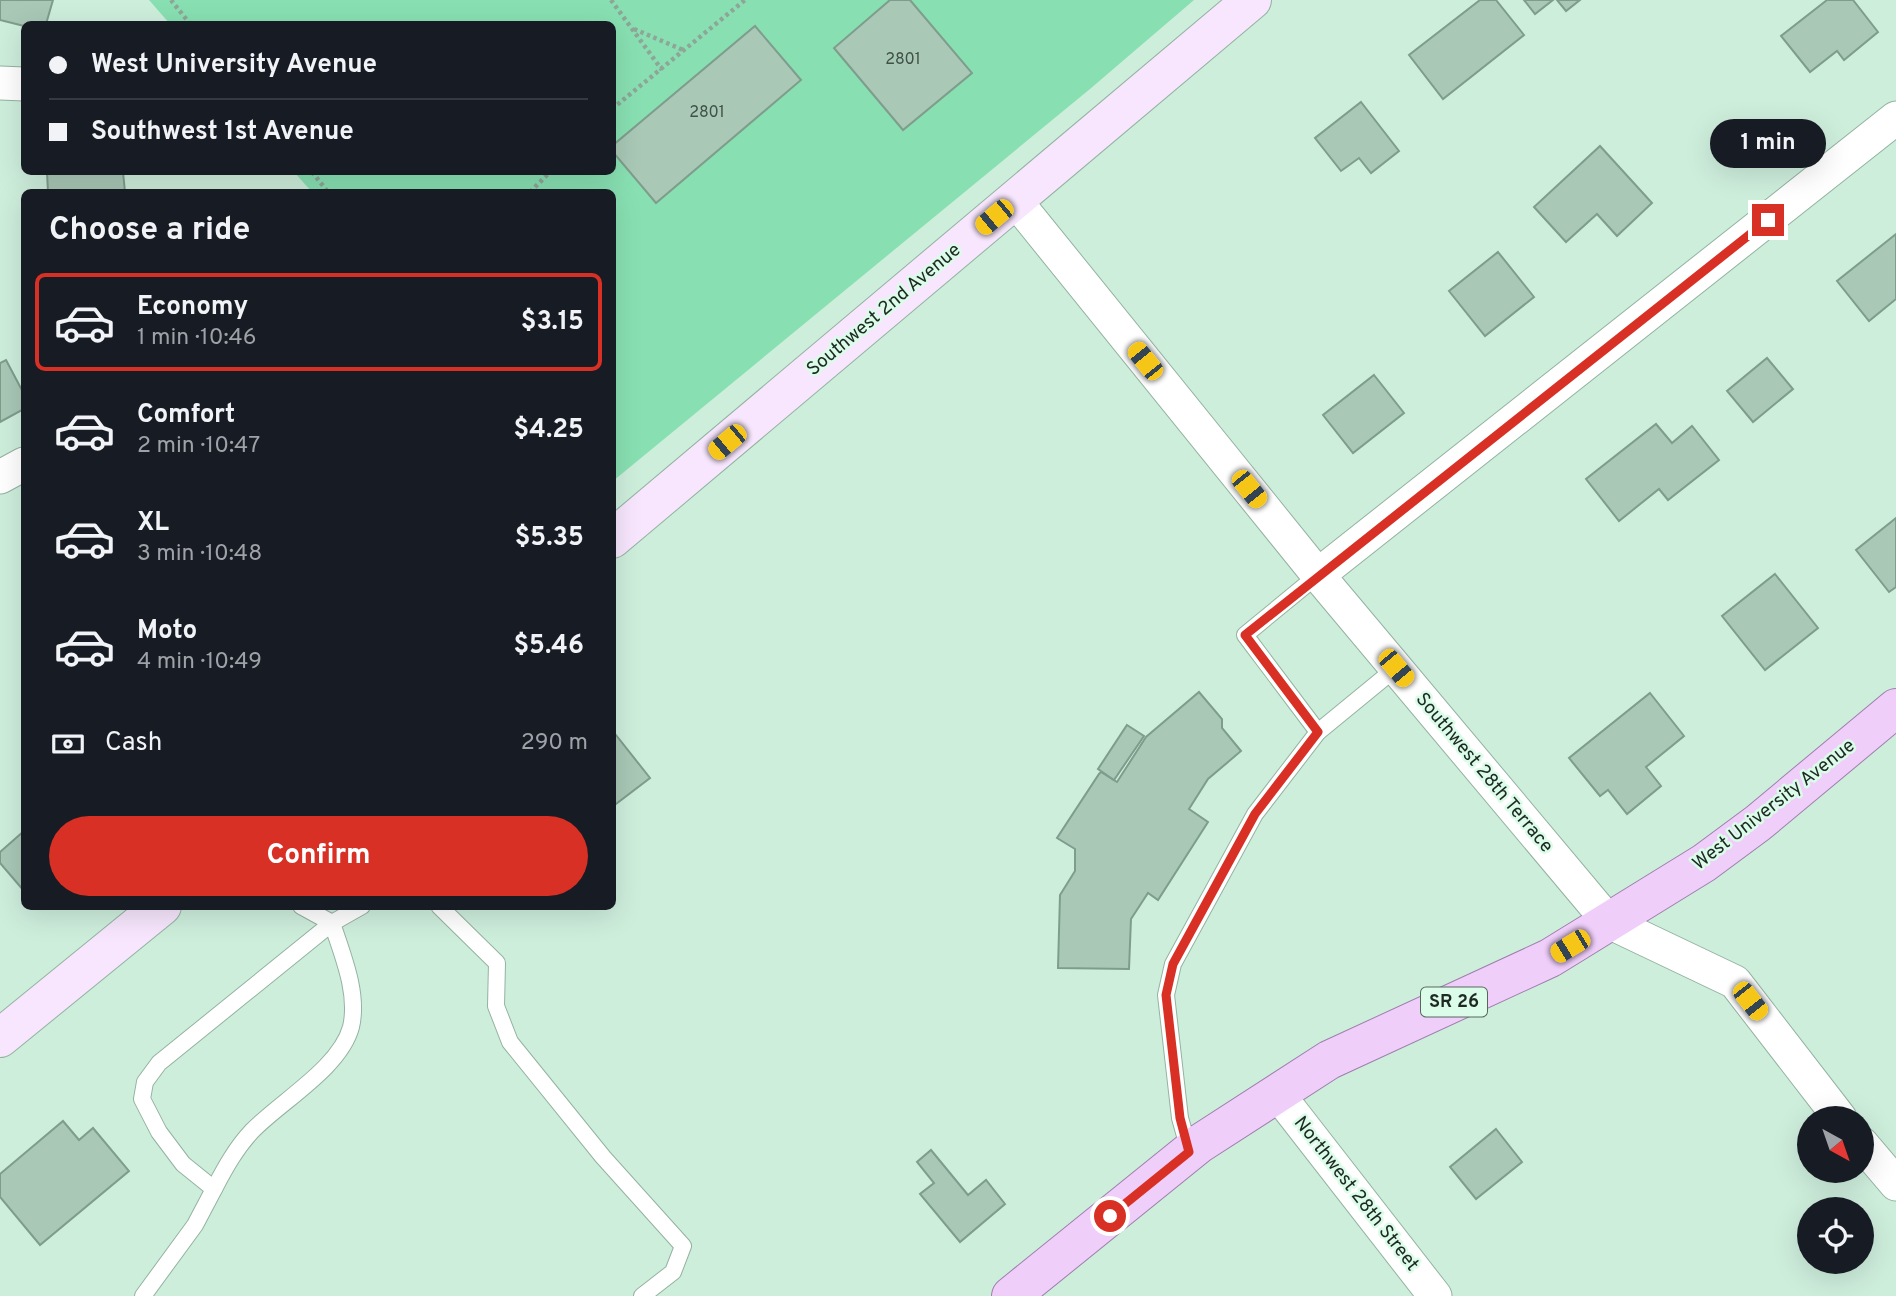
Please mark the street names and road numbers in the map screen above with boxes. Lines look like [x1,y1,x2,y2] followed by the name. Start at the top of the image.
[802,238,966,382] street label: Southwest 2nd Avenue
[1410,688,1558,858] street label: Southwest 28th Terrace
[1688,734,1860,876] street label: West University Avenue
[1421,987,1487,1016] road number: SR 26
[1288,1112,1424,1276] street label: Northwest 28th Street

